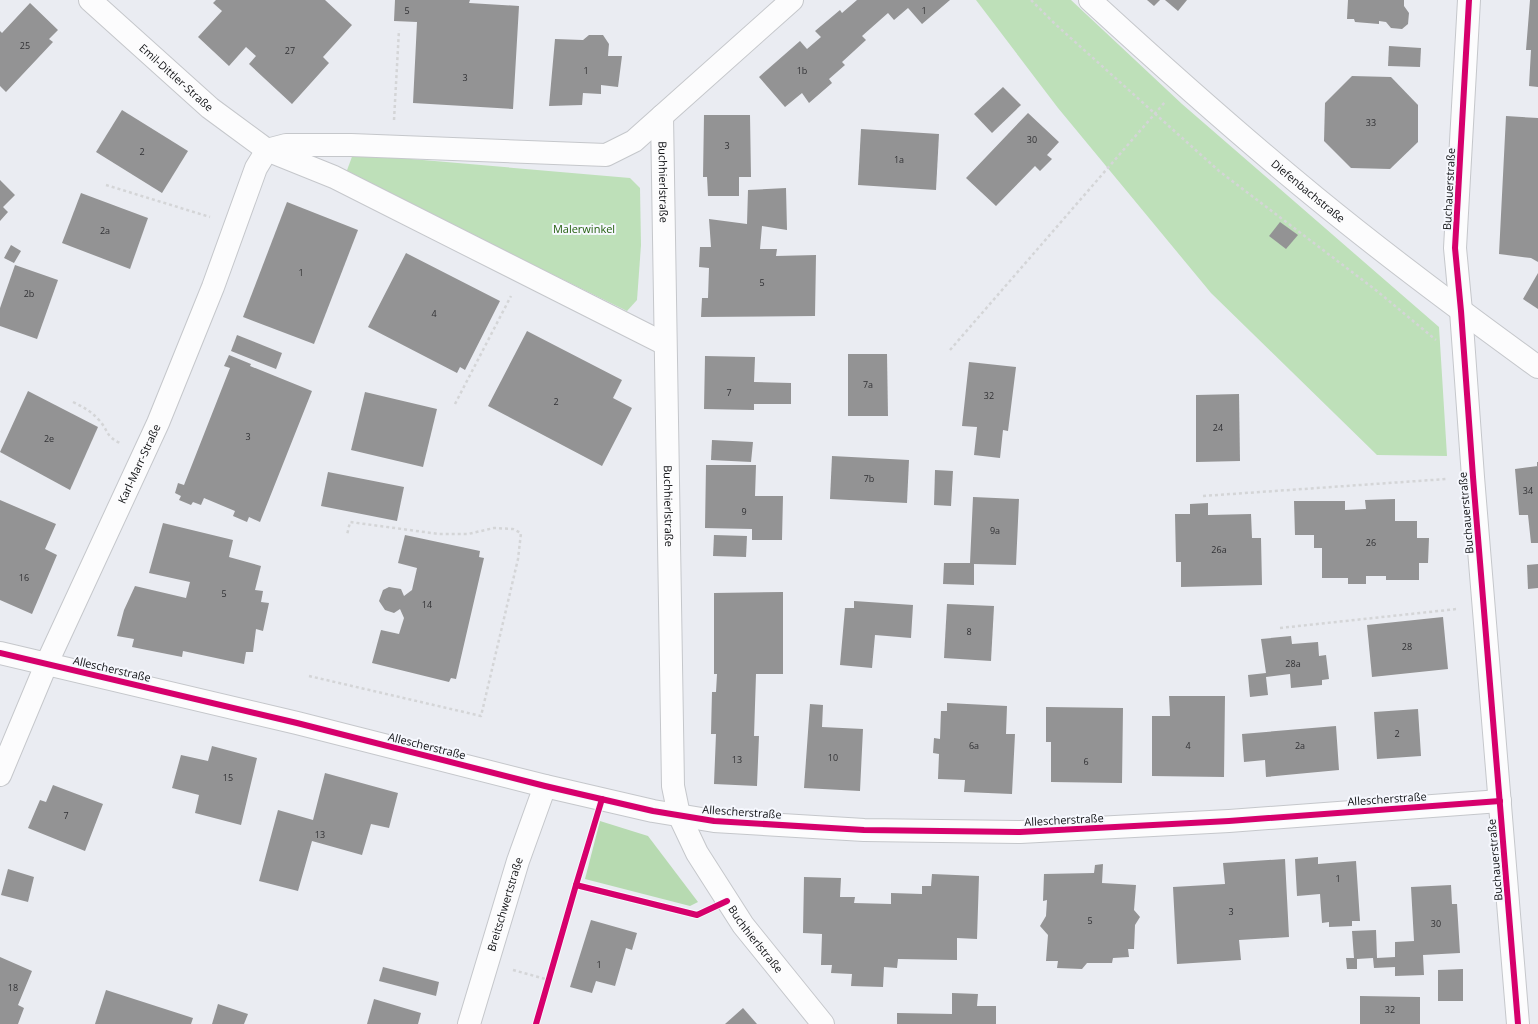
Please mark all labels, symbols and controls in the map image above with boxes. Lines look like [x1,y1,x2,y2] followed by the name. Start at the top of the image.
[404,4,410,17] house number: 5
[921,4,927,17] house number: 1
[20,39,30,52] house number: 25
[136,40,217,114] street label: Emil-Dittler-Straße
[285,44,295,57] house number: 27
[583,64,589,77] house number: 1
[797,64,807,77] house number: 1b
[462,71,468,84] house number: 3
[1366,116,1376,129] house number: 33
[1027,133,1037,146] house number: 30
[724,139,730,152] house number: 3
[655,141,672,223] street label: Buchhierlstraße
[139,145,145,158] house number: 2
[1439,148,1458,230] street label: Buchauerstraße
[894,153,904,166] house number: 1a
[1268,156,1348,225] street label: Diefenbachstraße
[553,221,615,236] park label: Malerwinkel
[100,224,110,237] house number: 2a
[298,266,304,279] house number: 1
[759,276,765,289] house number: 5
[24,287,34,300] house number: 2b
[431,307,437,320] house number: 4
[863,378,873,391] house number: 7a
[726,386,732,399] house number: 7
[984,389,994,402] house number: 32
[553,395,559,408] house number: 2
[114,421,164,506] street label: Karl-Marr-Straße
[1213,421,1223,434] house number: 24
[245,430,251,443] house number: 3
[44,432,54,445] house number: 2e
[661,465,677,547] street label: Buchhierlstraße
[1454,471,1477,555] street label: Buchauerstraße
[864,472,874,485] house number: 7b
[1523,484,1533,497] house number: 34
[741,505,747,518] house number: 9
[990,524,1000,537] house number: 9a
[1366,536,1376,549] house number: 26
[1211,543,1227,556] house number: 26a
[19,571,29,584] house number: 16
[221,587,227,600] house number: 5
[422,598,432,611] house number: 14
[966,625,972,638] house number: 8
[1402,640,1412,653] house number: 28
[72,652,152,685] street label: Allescherstraße
[1285,657,1301,670] house number: 28a
[1394,727,1400,740] house number: 2
[387,729,467,762] street label: Allescherstraße
[969,739,979,752] house number: 6a
[1185,739,1191,752] house number: 4
[1295,739,1305,752] house number: 2a
[828,751,838,764] house number: 10
[732,753,742,766] house number: 13
[1083,755,1089,768] house number: 6
[223,771,233,784] house number: 15
[1347,788,1427,809] street label: Allescherstraße
[702,801,782,822] street label: Allescherstraße
[63,809,69,822] house number: 7
[1024,810,1104,829] street label: Allescherstraße
[1483,818,1506,902] street label: Buchauerstraße
[315,828,325,841] house number: 13
[483,855,526,953] street label: Breitschwertstraße
[1335,872,1341,885] house number: 1
[725,902,787,976] street label: Buchhierlstraße
[1228,905,1234,918] house number: 3
[1087,914,1093,927] house number: 5
[1431,917,1441,930] house number: 30
[596,958,602,971] house number: 1
[8,981,18,994] house number: 18
[1385,1003,1395,1016] house number: 32

